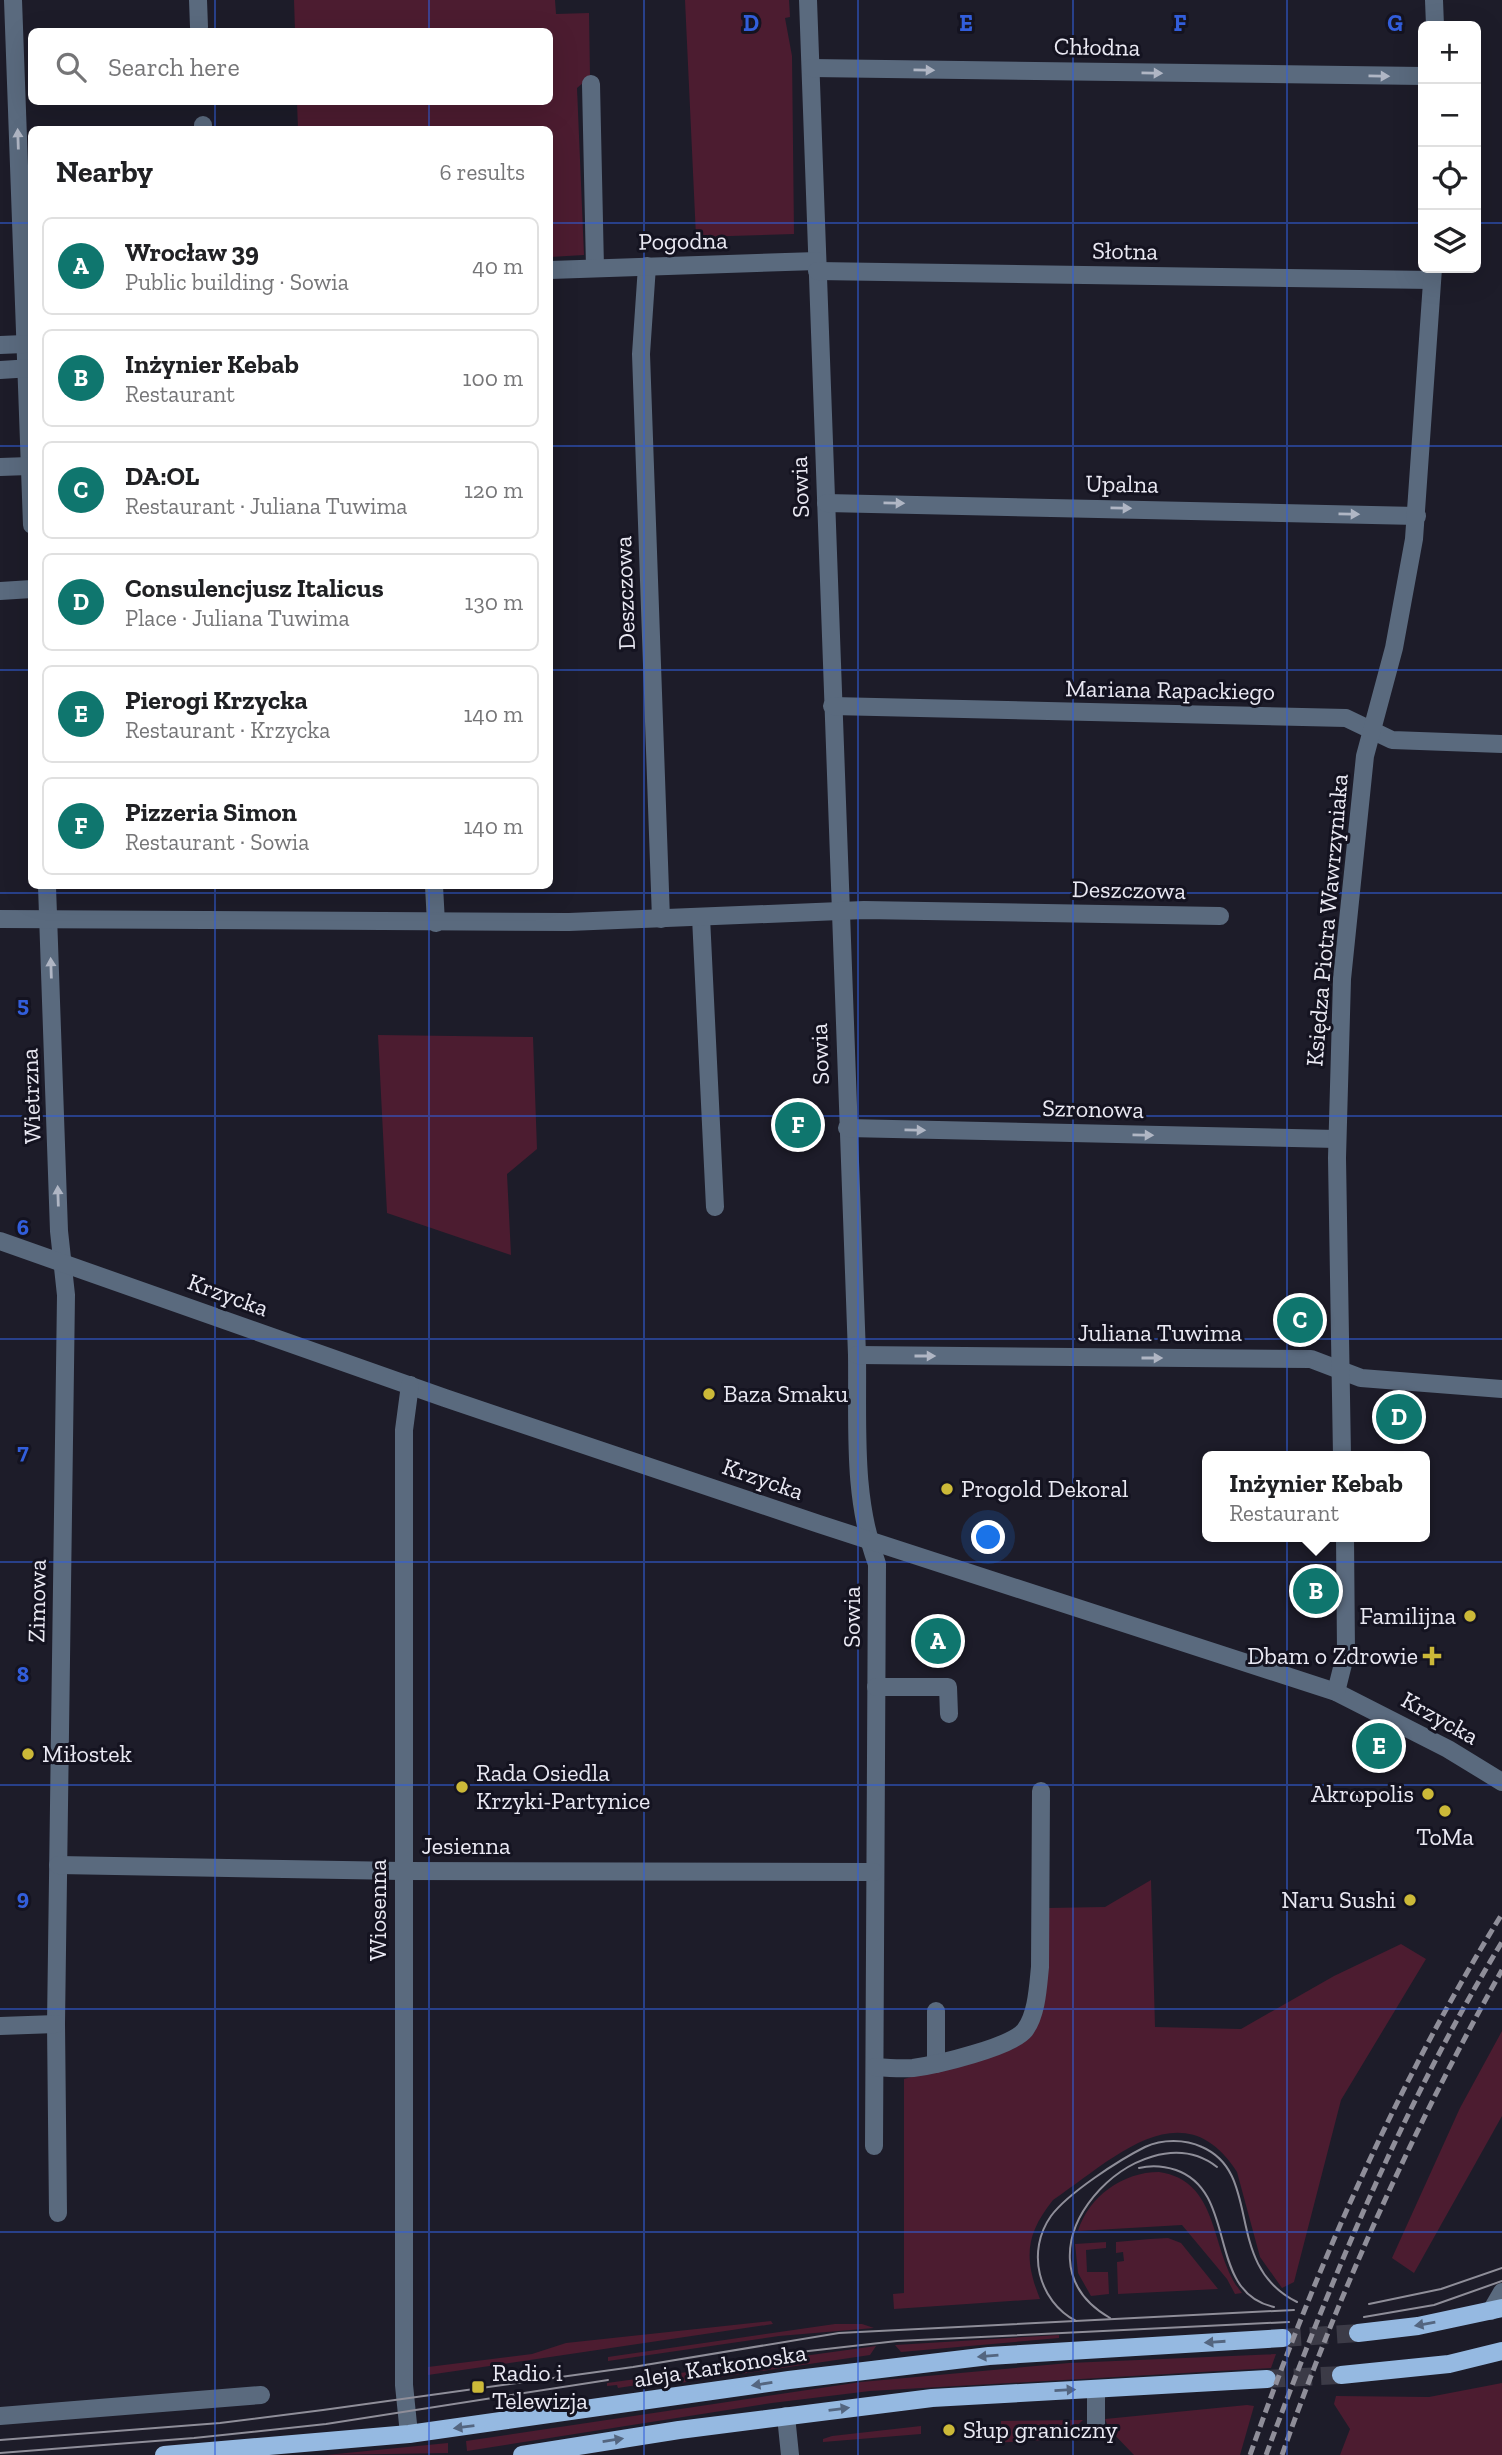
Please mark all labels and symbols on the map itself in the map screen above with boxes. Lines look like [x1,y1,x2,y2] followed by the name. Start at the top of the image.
[743,9,759,37] text: D
[959,9,973,37] text: E
[1173,9,1187,37] text: F
[1387,9,1403,37] text: G
[1054,31,1141,62] street label: Chłodna
[914,64,936,75] one-way arrow
[1141,67,1163,79] one-way arrow
[1369,70,1391,82] one-way arrow
[13,128,24,150] one-way arrow
[638,225,728,256] street label: Pogodna
[1092,235,1159,266] street label: Słotna
[784,455,815,518] street label: Sowia
[1085,468,1159,499] street label: Upalna
[883,497,905,509] one-way arrow
[1110,503,1132,514] one-way arrow
[1338,508,1360,520] one-way arrow
[608,535,641,651] street label: Deszczowa
[1065,673,1275,706] street label: Mariana Rapackiego
[1299,772,1354,1068] street label: Księdza Piotra Wawrzyniaka
[1072,874,1187,905] street label: Deszczowa
[46,957,57,979] one-way arrow
[17,990,29,1018] text: 5
[804,1022,835,1085] street label: Sowia
[14,1047,47,1144] street label: Wietrzna
[1042,1093,1145,1124] street label: Szronowa
[775,1099,821,1151] pin: F
[905,1124,927,1135] one-way arrow
[1132,1129,1154,1140] one-way arrow
[53,1185,64,1207] one-way arrow
[17,1213,29,1241] text: 6
[184,1267,273,1323] street label: Krzycka
[1277,1294,1323,1346] pin: C
[1078,1318,1243,1347] street label: Juliana Tuwima
[914,1350,936,1362] one-way arrow
[1142,1352,1164,1364] one-way arrow
[723,1379,849,1408] place label: Baza Smaku
[701,1386,717,1402] marker: Baza Smaku
[1376,1391,1422,1443] pin: D
[17,1437,29,1465] text: 7
[719,1451,808,1506] street label: Krzycka
[961,1474,1128,1503] place label: Progold Dekoral
[939,1481,955,1497] marker: Progold Dekoral
[971,1520,1005,1554] your location
[21,1559,52,1643] street label: Zimowa
[1293,1565,1339,1617] pin: B
[837,1586,866,1648] street label: Sowia
[1359,1601,1456,1630] place label: Familijna
[1462,1608,1478,1624] marker: Familijna
[915,1615,961,1667] pin: A
[1247,1641,1418,1670] place label: Dbam o Zdrowie
[1424,1648,1440,1664] marker: Dbam o Zdrowie
[17,1660,29,1688] text: 8
[1397,1685,1484,1751] street label: Krzycka
[1356,1720,1402,1772] pin: E
[42,1739,132,1768] place label: Miłostek
[20,1746,36,1762] marker: Miłostek
[476,1758,650,1815] place label: Rada Osiedla Krzyki-Partynice
[454,1779,470,1795] marker: Rada Osiedla Krzyki-Partynice
[1311,1779,1414,1808] place label: Akrωpolis
[1420,1786,1436,1802] marker: Akrωpolis
[1437,1803,1453,1819] marker: ToMa
[1416,1822,1474,1851] place label: ToMa
[421,1831,511,1860] street label: Jesienna
[363,1859,392,1961] street label: Wiosenna
[17,1883,29,1911] text: 9
[1281,1885,1396,1914] place label: Naru Sushi
[1402,1892,1418,1908] marker: Naru Sushi
[1414,2319,1436,2330] one-way arrow
[632,2337,809,2393] street label: aleja Karkonoska
[1204,2337,1226,2348] one-way arrow
[977,2351,999,2362] one-way arrow
[492,2358,588,2415] place label: Radio i Telewizja
[470,2379,486,2395] marker: Radio i Telewizja
[751,2379,773,2390] one-way arrow
[1054,2385,1076,2396] one-way arrow
[828,2404,850,2415] one-way arrow
[963,2415,1118,2444] place label: Słup graniczny
[453,2422,475,2433] one-way arrow
[941,2422,957,2438] marker: Słup graniczny
[602,2434,624,2445] one-way arrow

